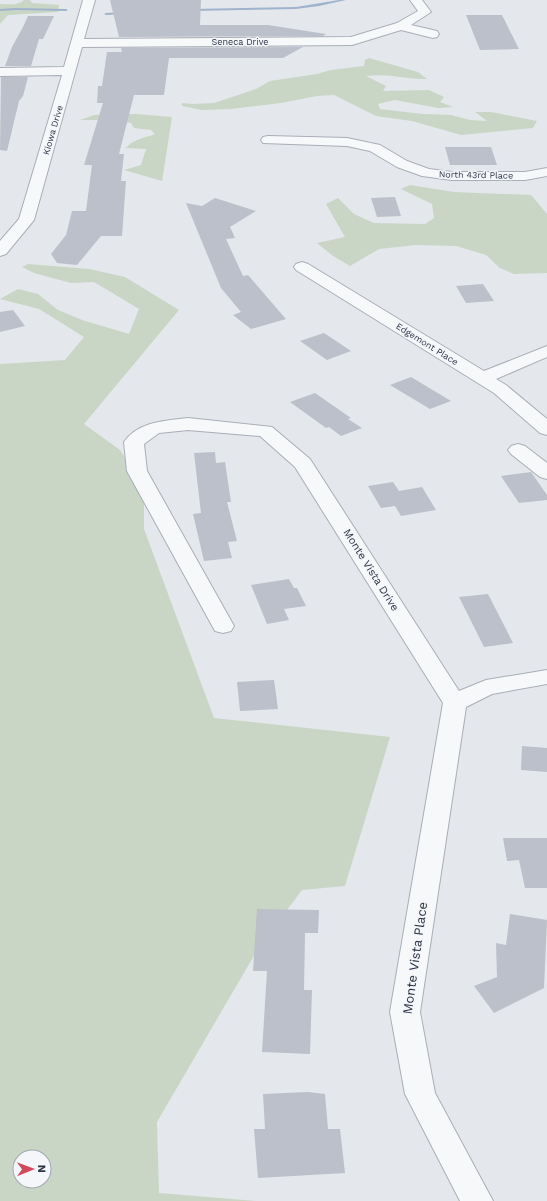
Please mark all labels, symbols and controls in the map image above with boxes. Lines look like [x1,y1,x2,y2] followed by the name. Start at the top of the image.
[211,37,269,47] street label: Seneca Drive
[41,104,65,156] street label: Kiowa Drive
[439,169,513,181] street label: North 43rd Place
[394,321,460,367] street label: Edgemont Place
[340,526,402,614] street label: Monte Vista Drive
[400,901,430,1015] street label: Monte Vista Place
[12,1149,52,1189] north arrow
[35,1165,48,1173] text: N

